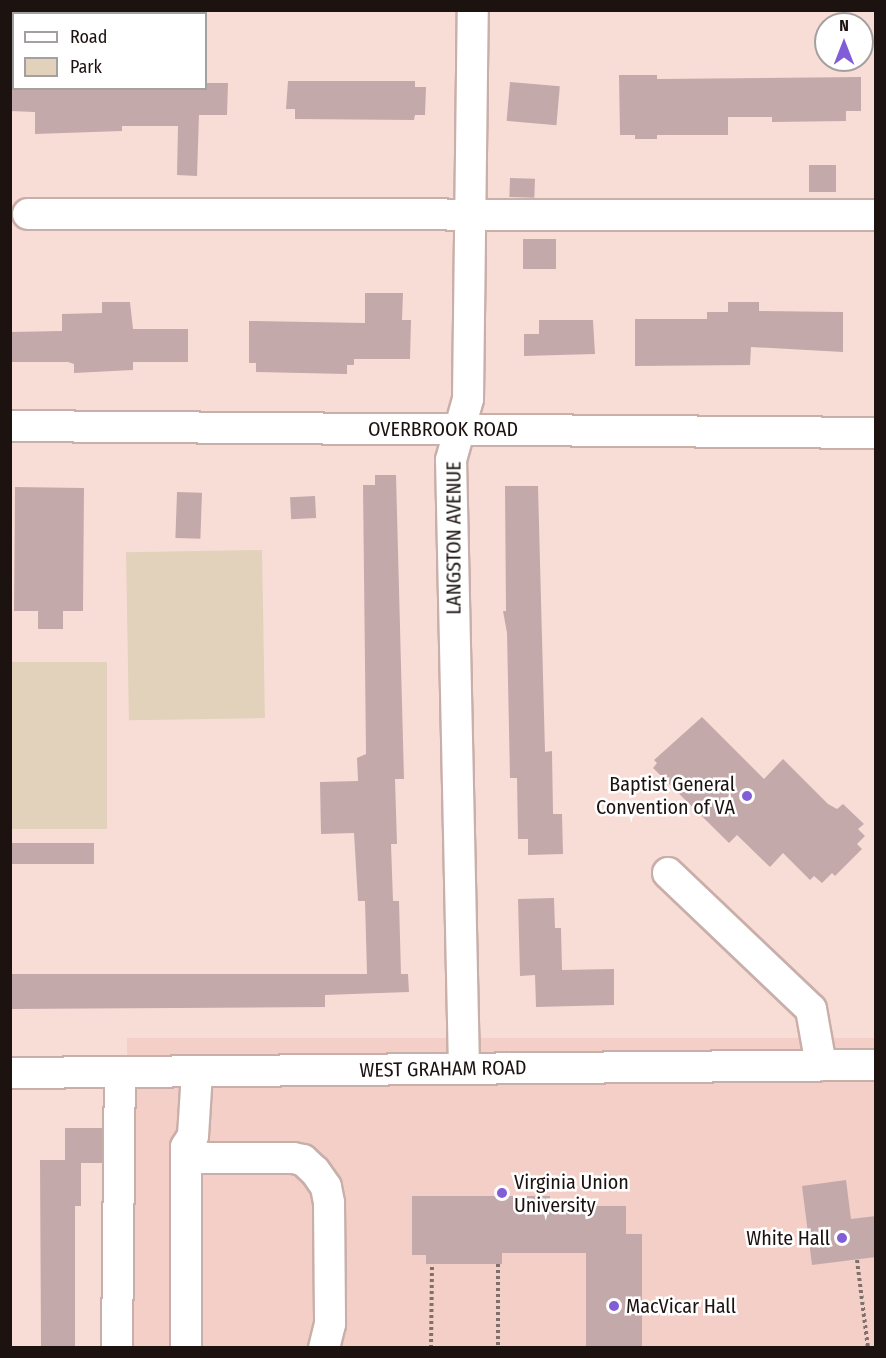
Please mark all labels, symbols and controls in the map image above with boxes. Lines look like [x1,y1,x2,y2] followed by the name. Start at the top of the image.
[12,12,207,90] legend
[814,12,874,72] north arrow
[839,16,849,35] text: N
[70,26,107,48] text: Road
[70,56,102,78] text: Park
[368,417,518,441] street label: OVERBROOK ROAD
[442,461,466,615] street label: LANGSTON AVENUE
[596,772,735,819] place label: Baptist General Convention of VA
[740,789,754,803] marker: Baptist General Convention of VA
[359,1056,527,1082] street label: WEST GRAHAM ROAD
[514,1170,629,1217] place label: Virginia Union University
[495,1186,509,1200] marker: Virginia Union University
[746,1226,830,1250] place label: White Hall
[835,1231,849,1245] marker: White Hall
[626,1294,736,1318] place label: MacVicar Hall
[607,1299,621,1313] marker: MacVicar Hall

